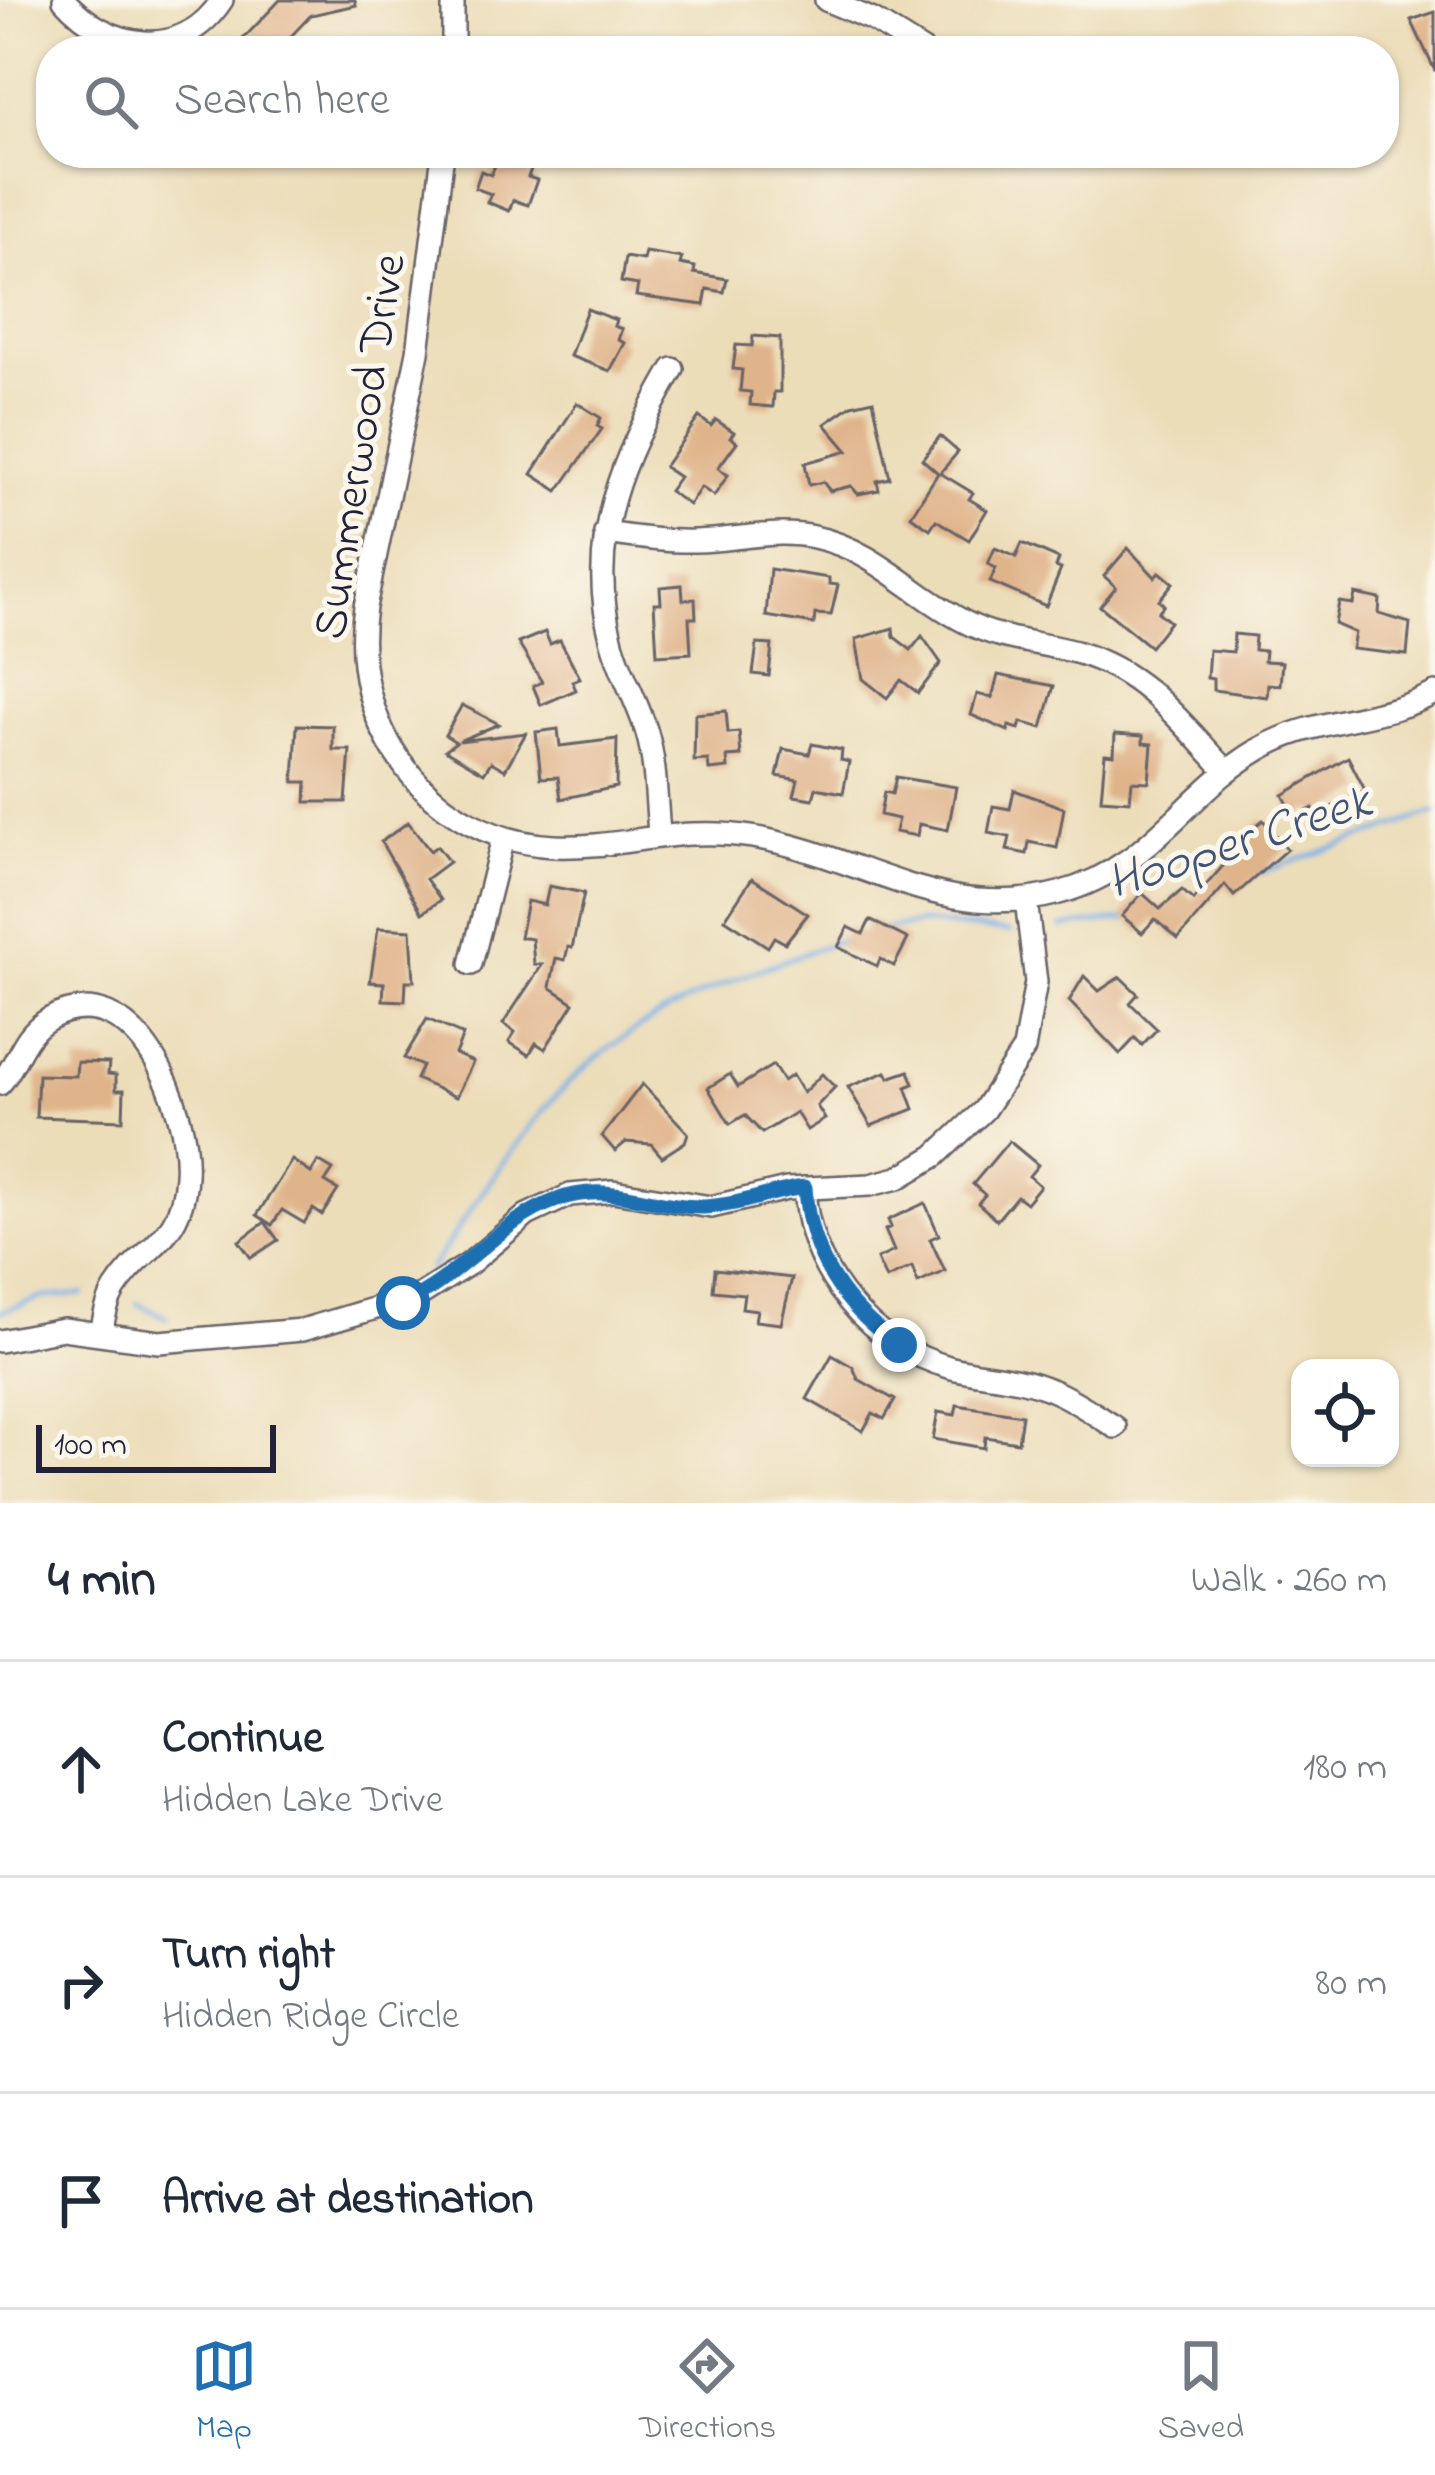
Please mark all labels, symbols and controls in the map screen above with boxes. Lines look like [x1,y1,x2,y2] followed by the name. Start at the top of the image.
[36,36,1399,168] search box
[78,69,144,135] icon: search
[174,69,390,135] text: Search here
[297,249,427,644] street label: Summerwood Drive
[1098,765,1384,922] water label: Hooper Creek
[376,1276,430,1330] route start
[872,1318,926,1372] route end
[1291,1359,1399,1467] map controls
[1291,1359,1399,1467] button: locate
[36,1419,276,1472] scale bar
[54,1422,127,1470] text: 100 m
[48,1544,156,1619] text: 4 min
[1191,1553,1387,1610] text: Walk · 260 m
[162,1707,323,1773] text: Continue
[48,1736,114,1802] icon: ahead
[1303,1740,1387,1797] text: 180 m
[162,1773,443,1830] text: Hidden Lake Drive
[162,1923,335,1989] text: Turn right
[48,1952,114,2018] icon: right
[1316,1956,1387,2013] text: 80 m
[162,1989,459,2046] text: Hidden Ridge Circle
[48,2168,114,2234] icon: arrive
[162,2168,533,2234] text: Arrive at destination
[191,2333,257,2453] tab: Map
[639,2333,776,2453] tab: Directions
[1158,2333,1244,2453] tab: Saved

